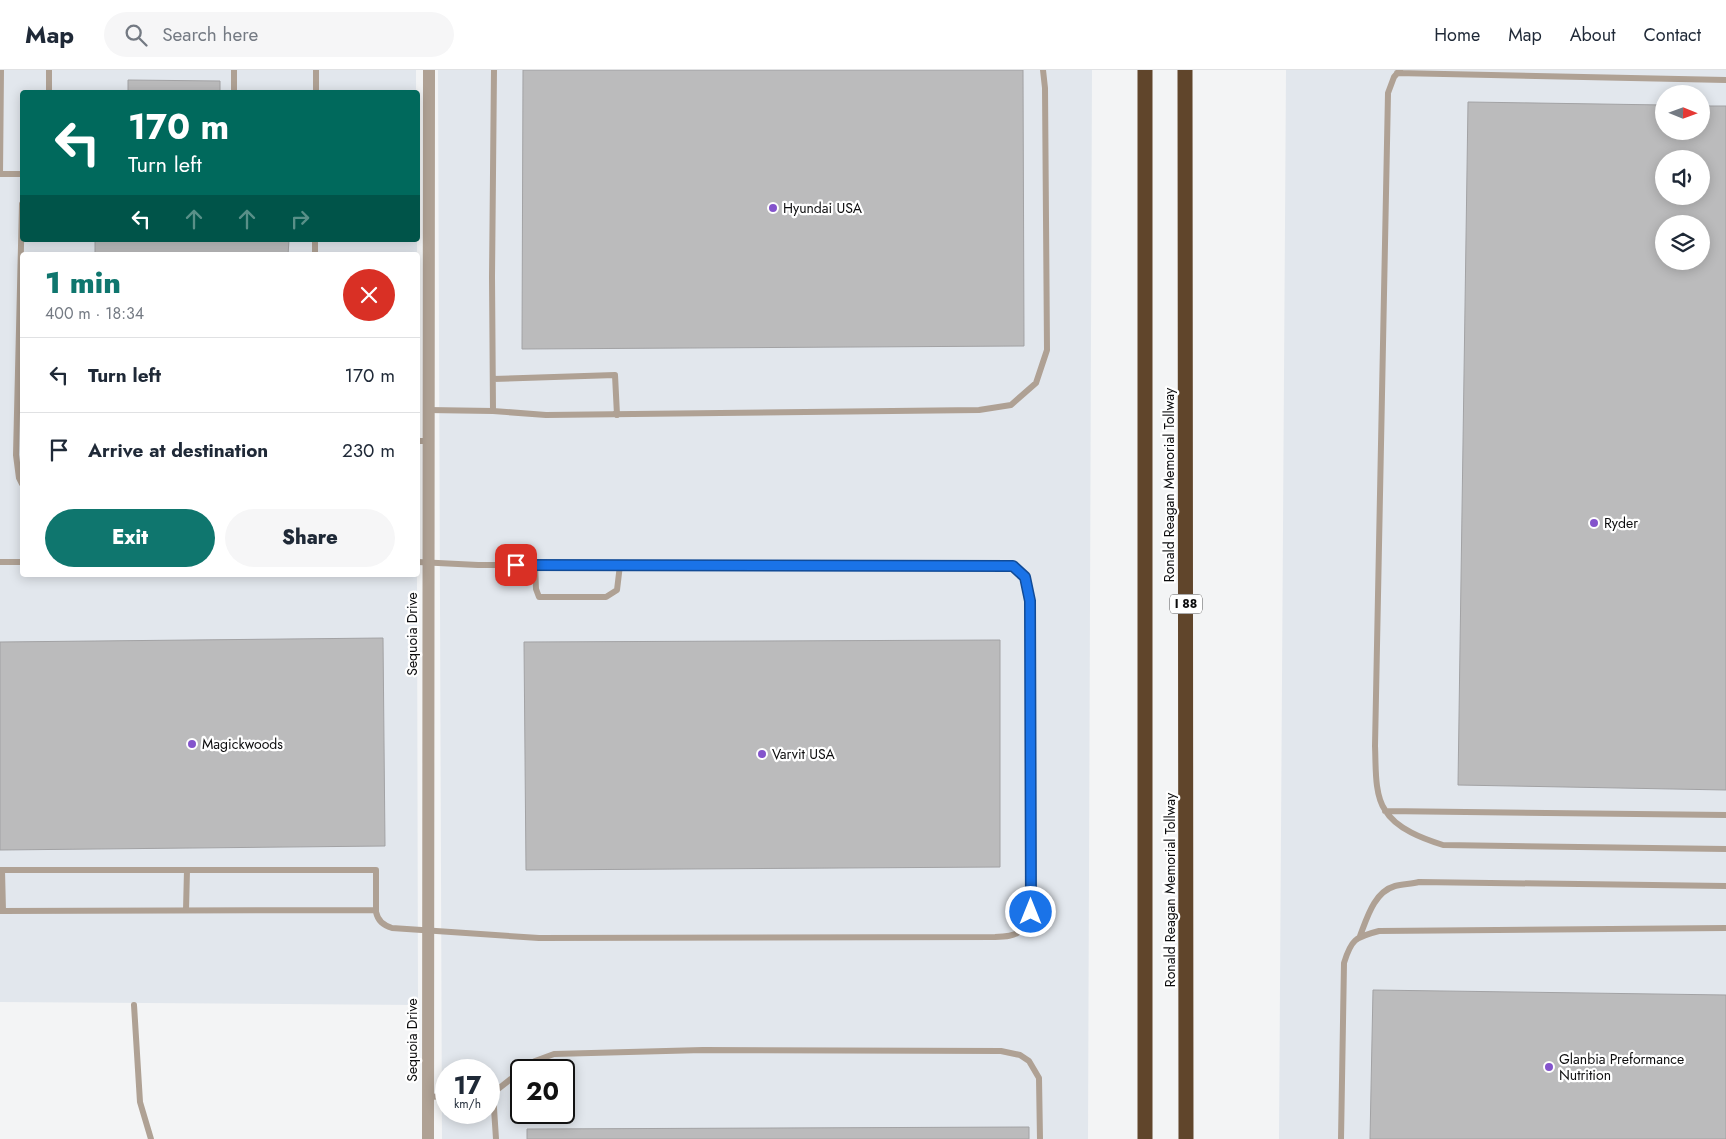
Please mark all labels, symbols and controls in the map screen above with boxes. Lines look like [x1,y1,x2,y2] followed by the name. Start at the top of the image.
[104,12,454,57] search box
[25,17,74,52] text: Map
[122,21,150,49] icon: search
[162,21,258,48] text: Search here
[1434,22,1480,48] text: Home
[1508,22,1542,48] text: Map
[1570,22,1615,48] text: About
[1643,22,1701,48] text: Contact
[1655,85,1710,140] north arrow
[1655,85,1710,270] map controls
[128,102,229,152] text: 170 m
[45,110,110,175] icon: left
[128,148,202,180] text: Turn left
[1655,150,1710,205] button: sound
[783,198,863,218] place label: Hyundai USA
[767,202,779,214] marker: Hyundai USA
[127,205,155,233] icon: left
[180,205,208,233] icon: ahead
[233,205,261,233] icon: ahead
[286,205,314,233] icon: right
[1655,215,1710,270] button: layers
[45,261,121,304] text: 1 min
[343,269,395,321] button: close
[45,302,144,325] text: 400 m · 18:34
[45,361,73,389] icon: left
[88,362,161,389] text: Turn left
[345,362,395,389] text: 170 m
[1159,387,1179,582] street label: Ronald Reagan Memorial Tollway
[45,436,73,464] icon: arrive
[88,437,268,464] text: Arrive at destination
[342,437,395,464] text: 230 m
[45,509,215,567] button: Exit
[225,509,395,567] button: Share
[1604,513,1638,533] place label: Ryder
[1588,517,1600,529] marker: Ryder
[495,544,537,586] pin
[502,551,530,579] icon: arrive
[402,592,422,676] street label: Sequoia Drive
[1170,594,1202,614] road number: I 88
[202,734,283,754] place label: Magickwoods
[186,738,198,750] marker: Magickwoods
[772,744,836,764] place label: Varvit USA
[756,748,768,760] marker: Varvit USA
[1160,792,1180,987] street label: Ronald Reagan Memorial Tollway
[1004,885,1056,937] position arrow
[402,998,422,1082] street label: Sequoia Drive
[1559,1049,1684,1085] place label: Glanbia Preformance Nutrition
[510,1059,575,1124] speed limit sign: 20
[1543,1061,1555,1073] marker: Glanbia Preformance Nutrition
[454,1067,481,1103] text: 17
[454,1095,481,1113] text: km/h

